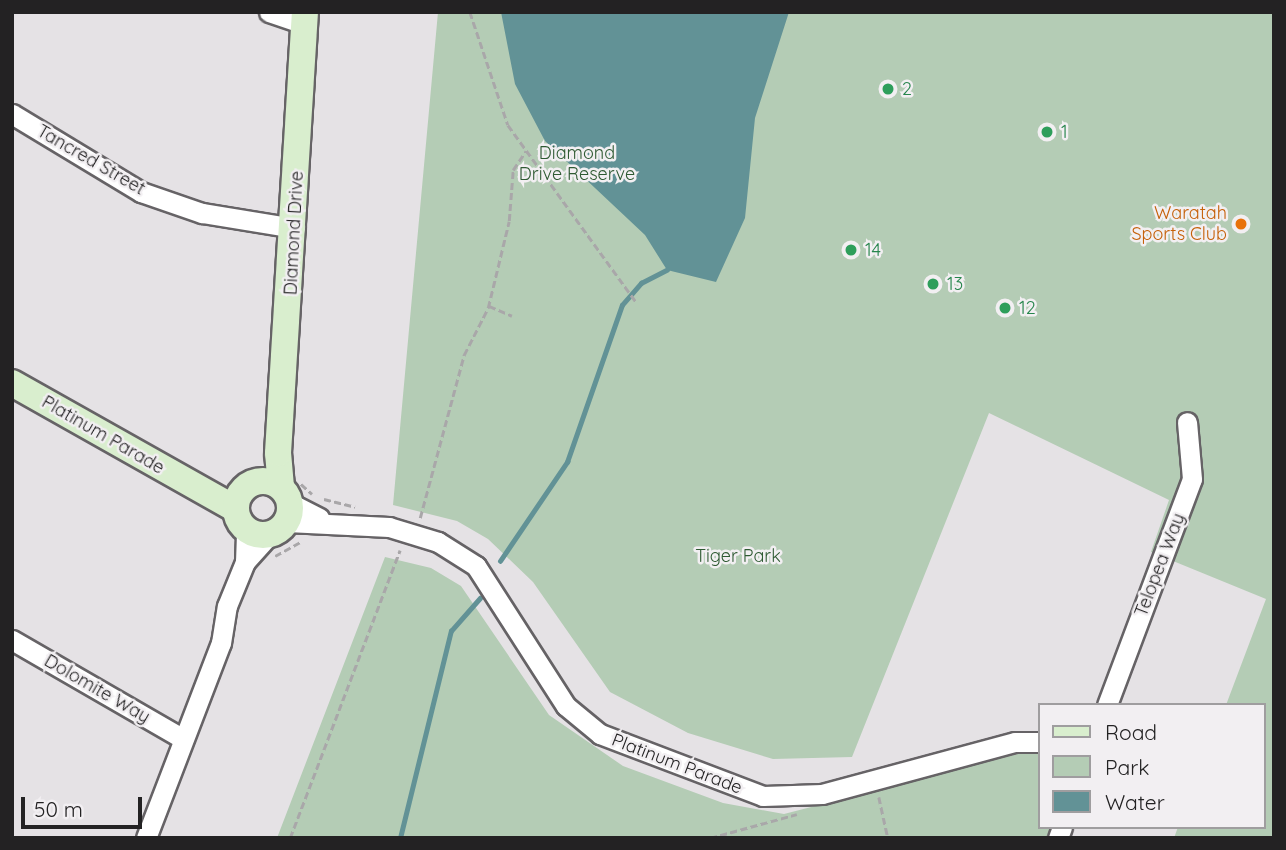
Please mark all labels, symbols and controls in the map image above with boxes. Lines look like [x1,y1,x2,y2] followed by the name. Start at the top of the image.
[902,78,912,100] place label: 2
[880,81,896,97] marker: 2
[33,120,149,200] street label: Tancred Street
[1061,121,1068,143] place label: 1
[1039,124,1055,140] marker: 1
[519,143,635,186] park label: Diamond Drive Reserve
[280,170,308,296] street label: Diamond Drive
[1131,203,1227,246] place label: Waratah Sports Club
[1233,216,1249,232] marker: Waratah Sports Club
[865,239,881,261] place label: 14
[843,242,859,258] marker: 14
[947,273,963,295] place label: 13
[925,276,941,292] marker: 13
[1019,297,1036,319] place label: 12
[997,300,1013,316] marker: 12
[38,391,168,479] street label: Platinum Parade
[1130,510,1190,620] street label: Telopea Way
[695,545,781,567] park label: Tiger Park
[40,650,154,728] street label: Dolomite Way
[1038,703,1265,829] legend
[1105,719,1157,745] text: Road
[609,729,745,799] street label: Platinum Parade
[1105,754,1149,780] text: Park
[24,784,145,828] scale bar
[1105,789,1165,815] text: Water
[34,796,83,822] text: 50 m

